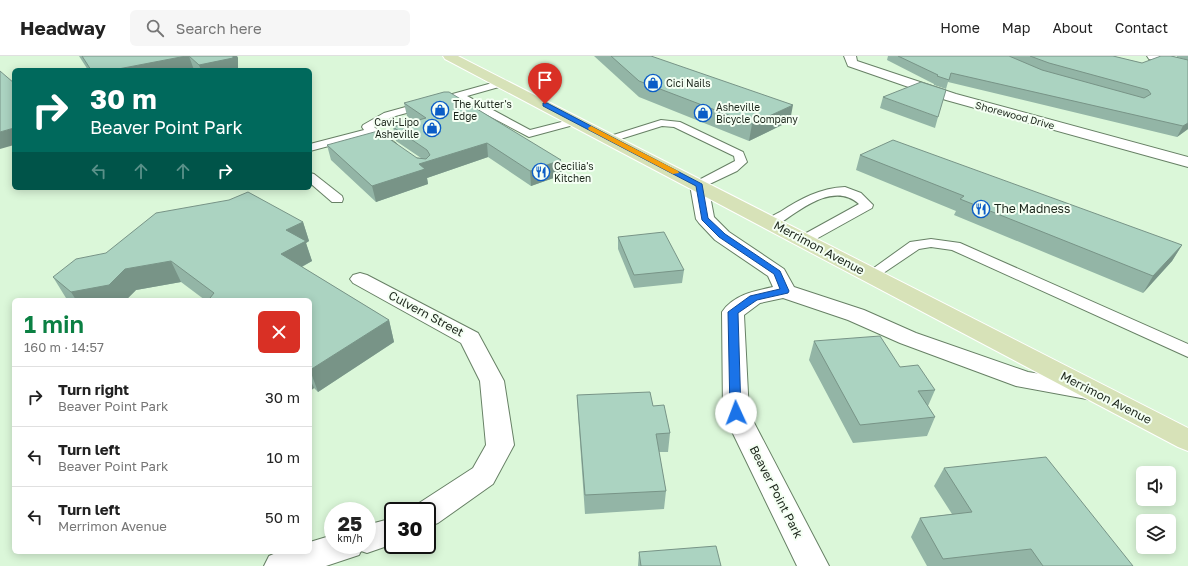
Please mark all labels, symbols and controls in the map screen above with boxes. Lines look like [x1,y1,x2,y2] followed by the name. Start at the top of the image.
[130,10,410,46] search box
[20,16,106,39] text: Headway
[144,17,166,39] icon: search
[176,19,262,37] text: Search here
[940,19,980,36] text: Home
[1002,19,1030,36] text: Map
[1052,19,1093,36] text: About
[1115,19,1168,36] text: Contact
[528,63,562,104] pin
[534,69,556,91] icon: arrive
[643,73,663,93] shop icon: Cici Nails
[666,77,711,89] place label: Cici Nails
[90,82,157,115] text: 30 m
[24,84,76,136] icon: right
[453,98,512,122] place label: The Kutter's Edge
[974,99,1056,131] street label: Shorewood Drive
[430,100,450,120] shop icon: The Kutter's Edge
[716,101,798,125] place label: Asheville Bicycle Company
[693,103,713,123] shop icon: Asheville Bicycle Company
[90,116,243,138] text: Beaver Point Park
[374,116,419,140] place label: Cavi-Lipo Asheville
[422,118,442,138] shop icon: Cavi-Lipo Asheville
[88,160,110,182] icon: left
[130,160,152,182] icon: ahead
[172,160,194,182] icon: ahead
[214,160,236,182] icon: right
[554,160,594,184] place label: Cecilia's Kitchen
[531,162,551,182] restaurant icon: Cecilia's Kitchen
[971,199,991,219] restaurant icon: The Madness
[994,201,1070,216] place label: The Madness
[771,217,867,278] street label: Merrimon Avenue
[386,287,467,340] street label: Culvern Street
[24,309,84,338] text: 1 min
[258,311,300,353] button: close
[24,339,104,355] text: 160 m · 14:57
[1058,368,1154,427] street label: Merrimon Avenue
[58,380,129,398] text: Turn right
[24,386,46,408] icon: right
[265,388,300,406] text: 30 m
[715,392,757,434] position arrow
[58,398,168,414] text: Beaver Point Park
[58,440,120,458] text: Turn left
[747,443,806,541] street label: Beaver Point Park
[24,446,46,468] icon: left
[266,448,300,466] text: 10 m
[58,458,168,474] text: Beaver Point Park
[1136,466,1176,554] map controls
[1136,466,1176,506] button: sound
[58,500,120,518] text: Turn left
[384,502,436,554] speed limit sign: 30
[24,506,46,528] icon: left
[265,508,300,526] text: 50 m
[338,511,362,535] text: 25
[1136,514,1176,554] button: layers
[58,518,167,534] text: Merrimon Avenue
[337,532,363,544] text: km/h

